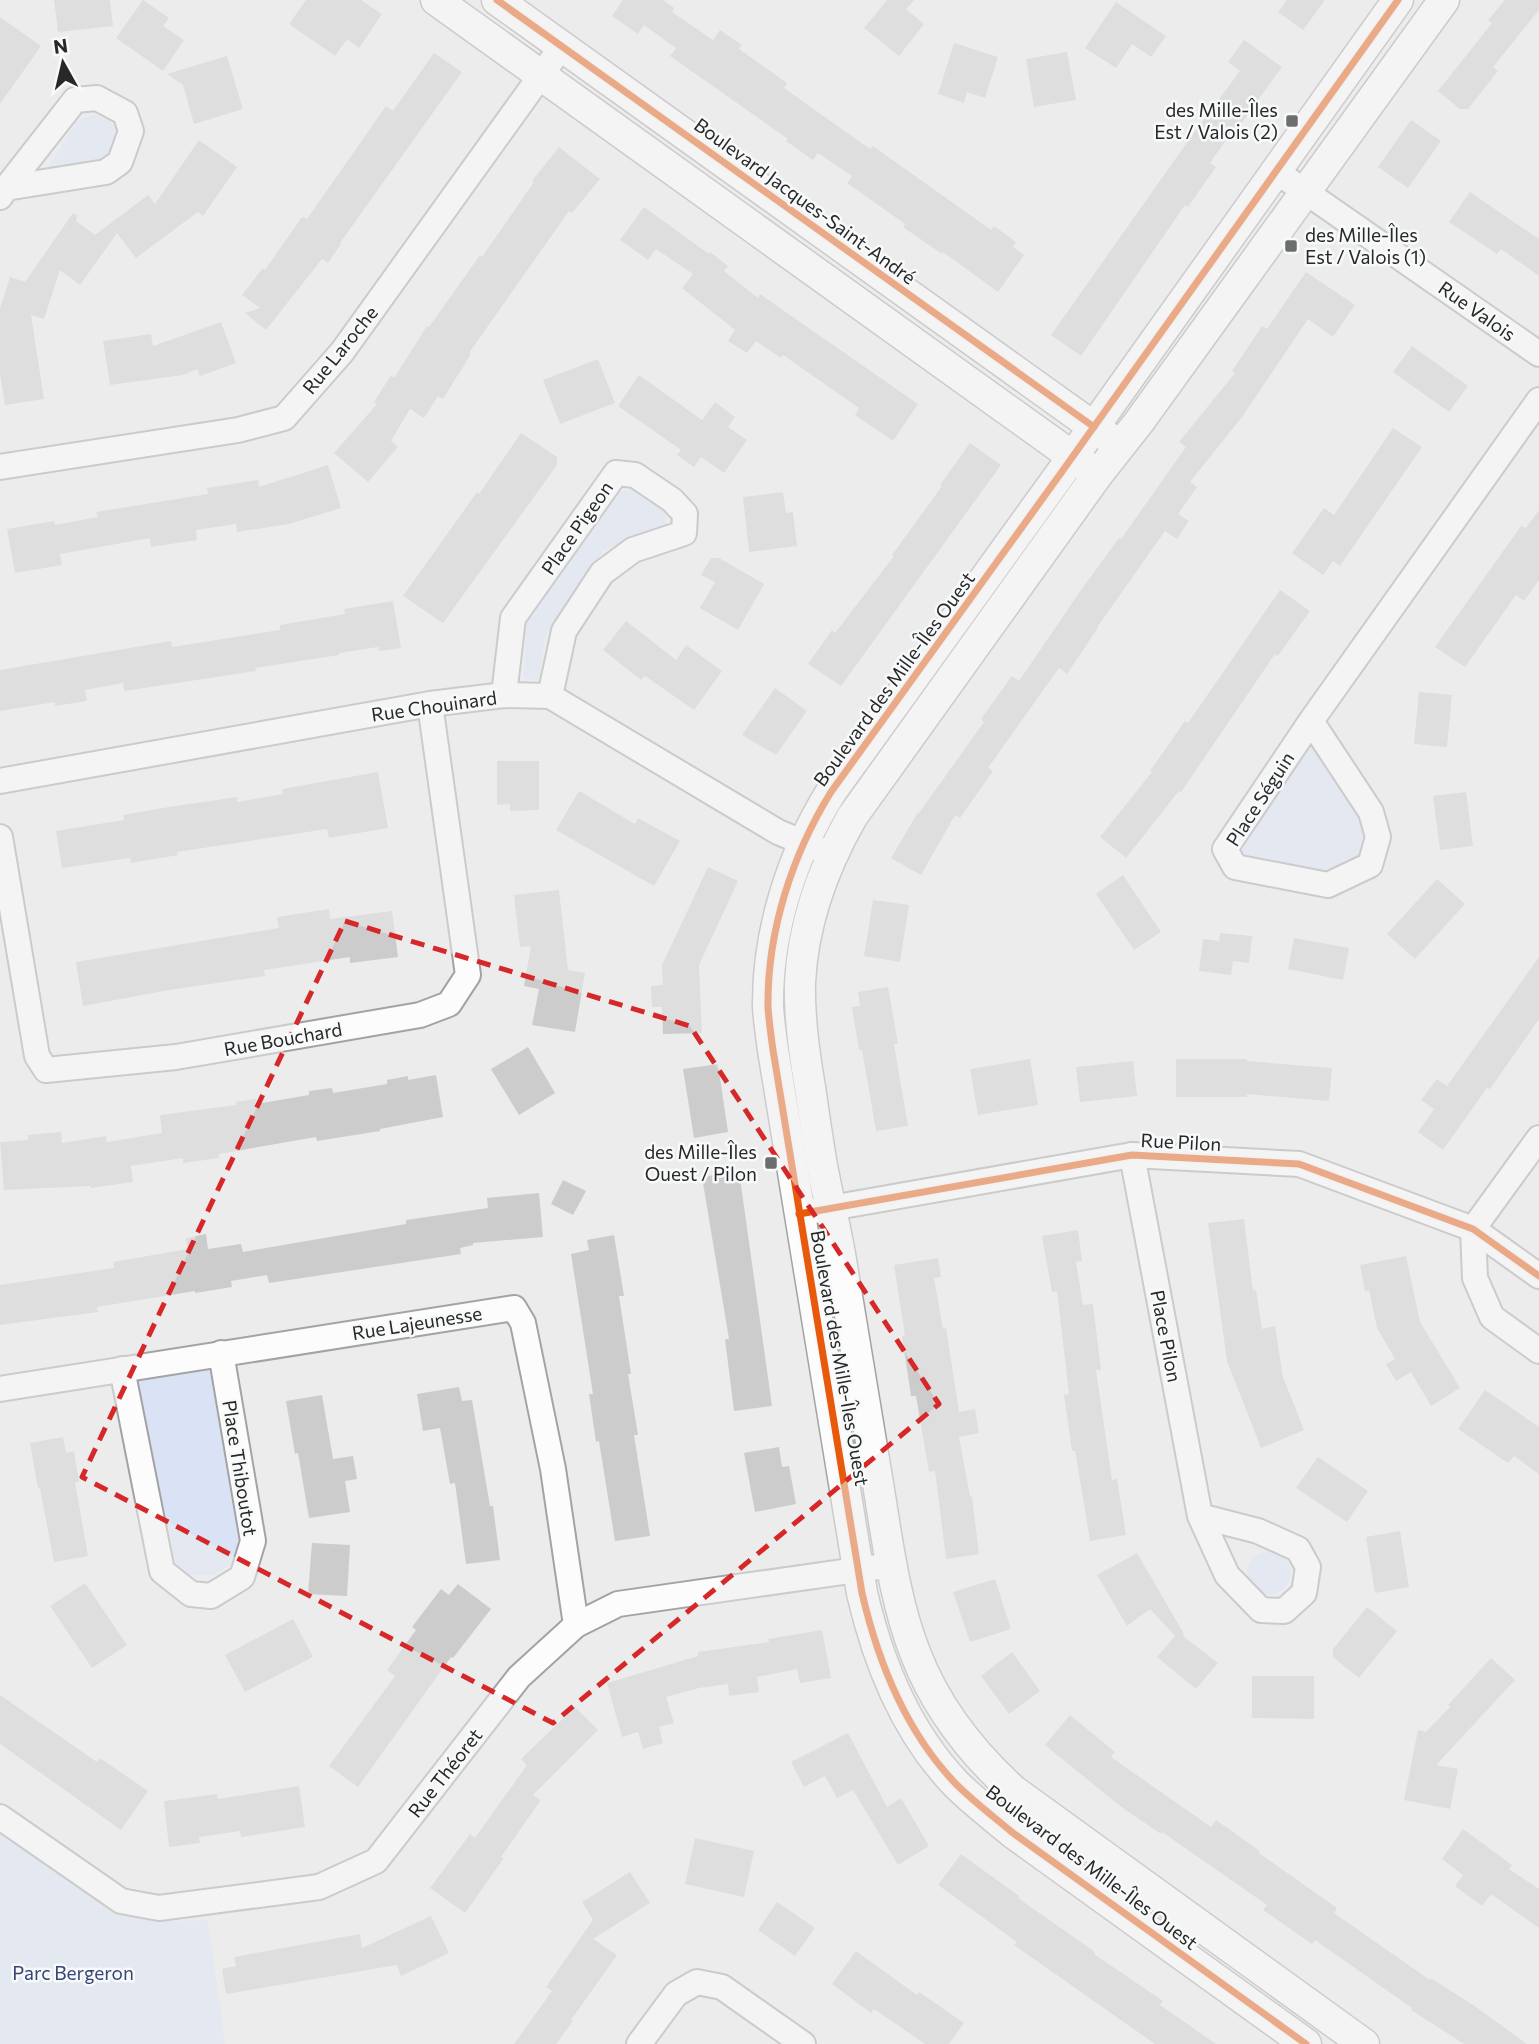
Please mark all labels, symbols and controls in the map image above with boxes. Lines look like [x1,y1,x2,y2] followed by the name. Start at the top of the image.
[28,28,98,98] north arrow
[52,33,69,58] text: N
[1154,98,1278,143] place label: des Mille-Îles Est / Valois (2)
[690,113,920,289] street label: Boulevard Jacques-Saint-André
[1284,113,1300,129] marker: des Mille-Îles Est / Valois (2)
[1305,223,1426,268] place label: des Mille-Îles Est / Valois (1)
[1283,238,1299,254] marker: des Mille-Îles Est / Valois (1)
[1434,276,1520,345] street label: Rue Valois
[297,301,382,398] street label: Rue Laroche
[536,477,617,579] street label: Place Pigeon
[808,567,979,790] street label: Boulevard des Mille-Îles Ouest
[370,685,498,726] street label: Rue Chouinard
[1221,747,1299,850] street label: Place Séguin
[222,1017,344,1060] street label: Rue Bouchard
[1140,1128,1222,1155] street label: Rue Pilon
[644,1140,757,1185] place label: des Mille-Îles Ouest / Pilon
[763,1155,779,1171] marker: des Mille-Îles Ouest / Pilon
[807,1228,874,1488] street label: Boulevard des Mille-Îles Ouest
[1146,1288,1187,1384] street label: Place Pilon
[350,1301,484,1344] street label: Rue Lajeunesse
[218,1398,263,1538] street label: Place Thiboutot
[403,1724,487,1822] street label: Rue Théoret
[982,1779,1203,1954] street label: Boulevard des Mille-Îles Ouest
[12,1961,134,1984] park label: Parc Bergeron

